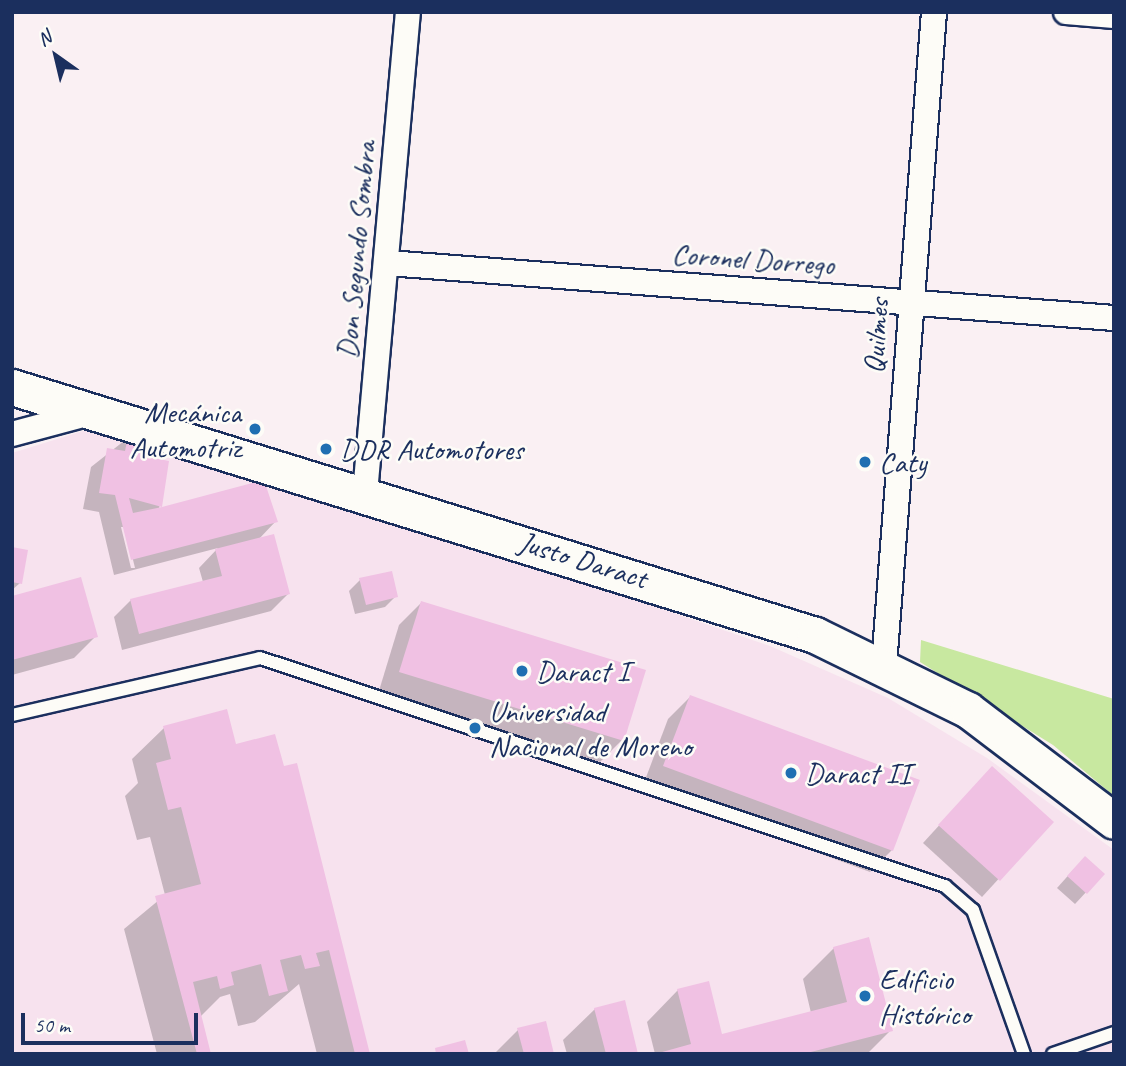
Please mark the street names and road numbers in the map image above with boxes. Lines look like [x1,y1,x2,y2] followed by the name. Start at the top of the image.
[329,141,383,359] street label: Don Segundo Sombra
[671,235,835,283] street label: Coronel Dorrego
[855,297,897,375] street label: Quilmes
[515,524,651,596] street label: Justo Daract

